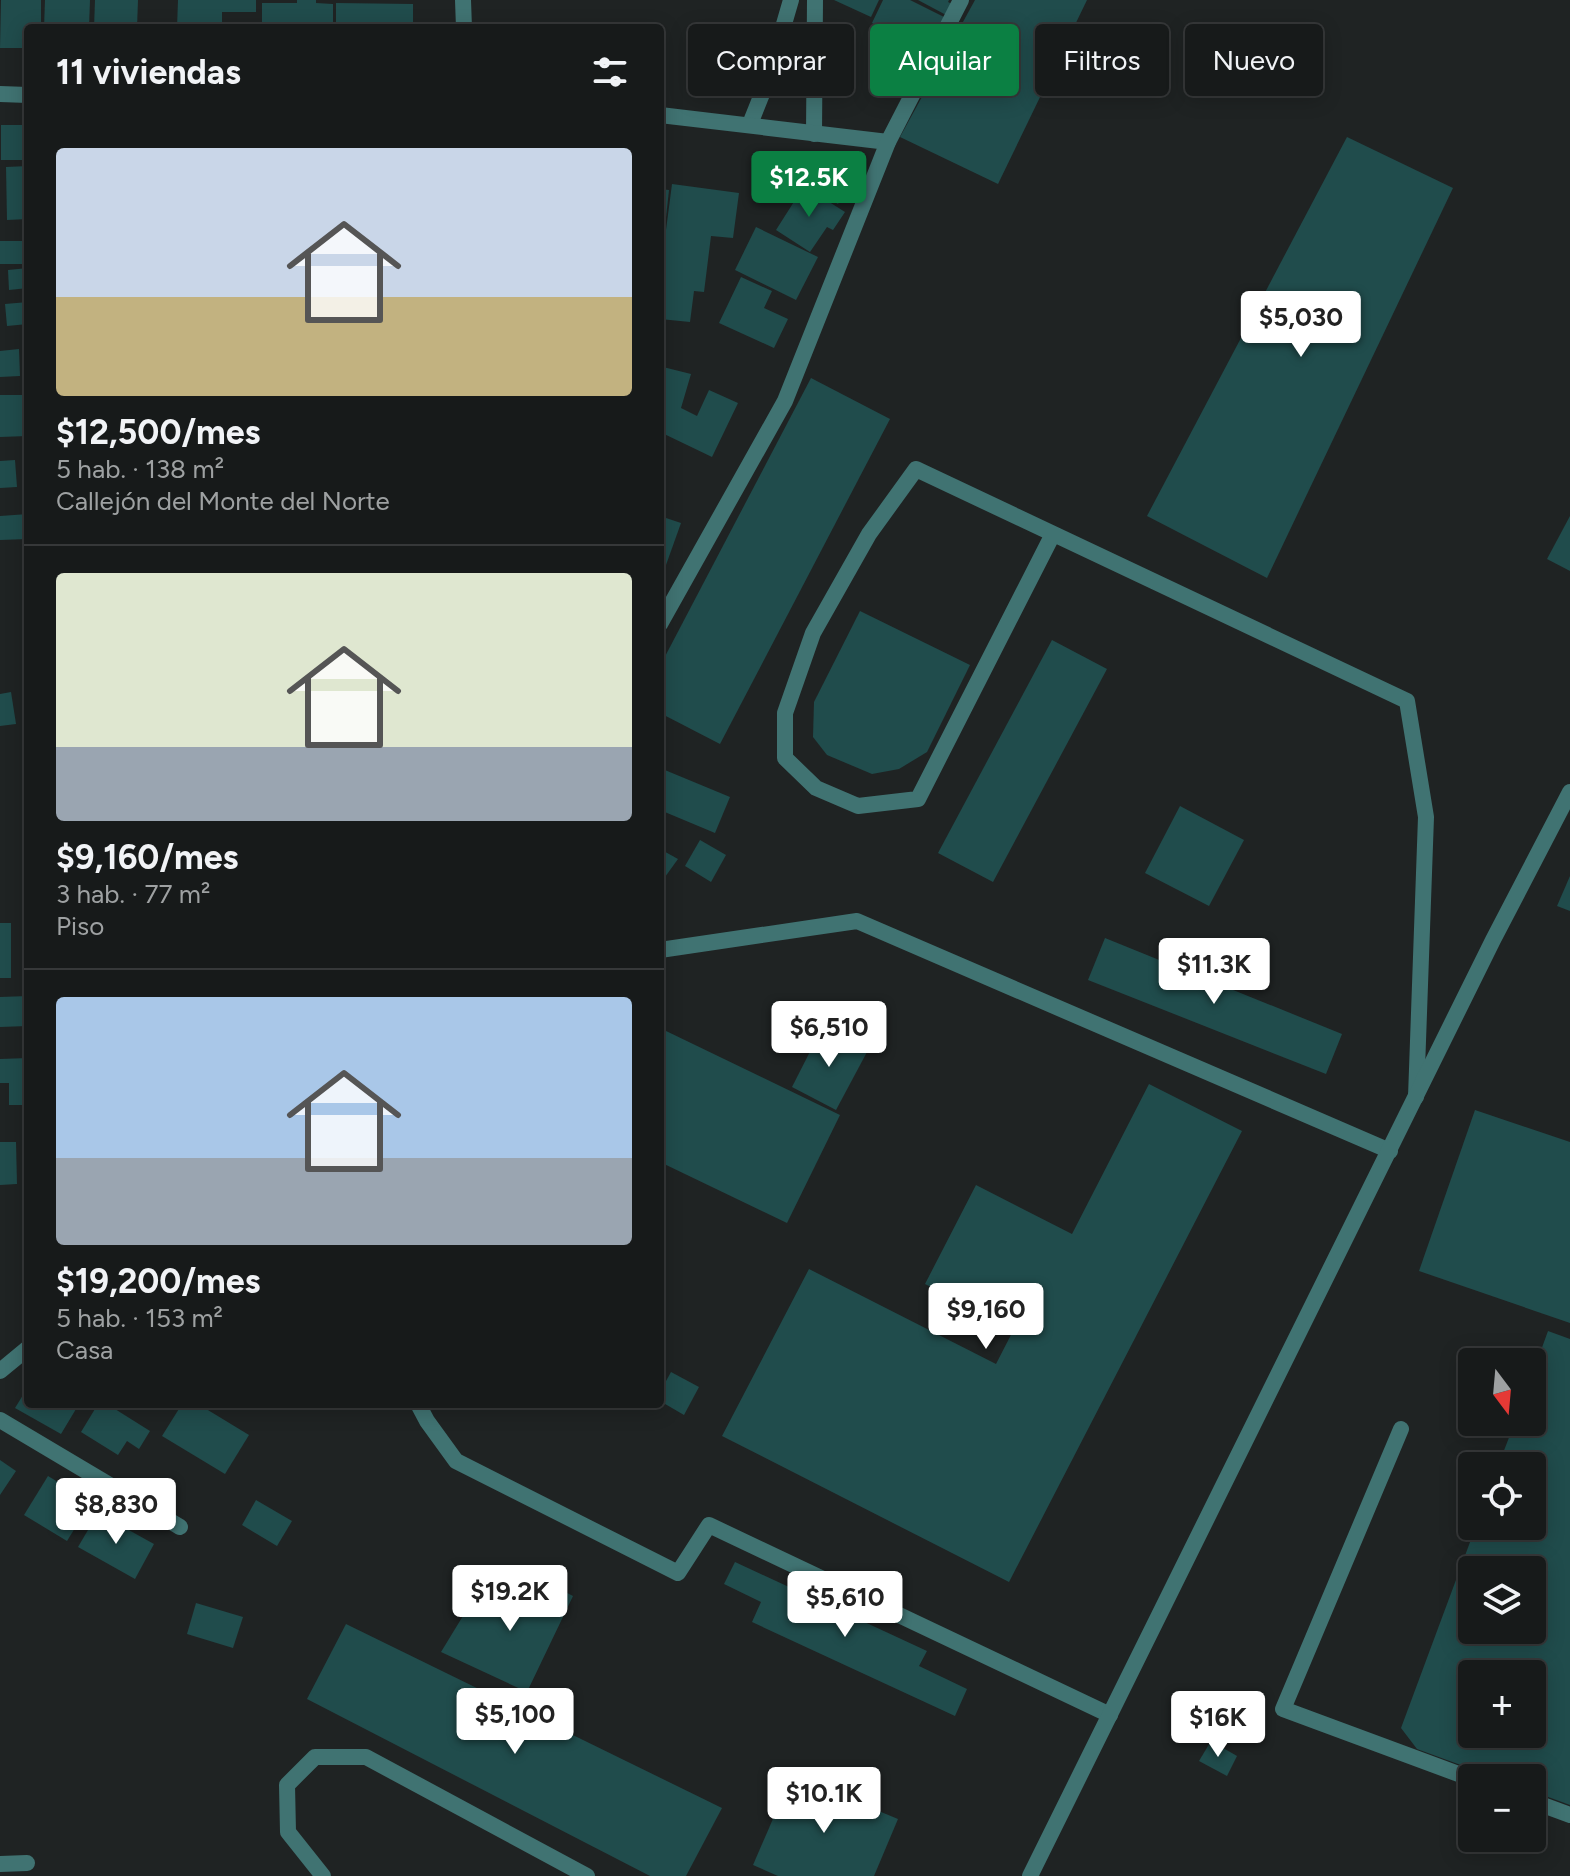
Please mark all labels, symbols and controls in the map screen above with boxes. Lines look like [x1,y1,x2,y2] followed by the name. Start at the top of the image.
[688,24,854,96] chip: Comprar
[870,24,1019,96] chip: Alquilar
[1035,24,1169,96] chip: Filtros
[1185,24,1323,96] chip: Nuevo
[588,50,632,94] icon: filters
[56,52,241,93] text: 11 viviendas
[744,151,874,219] pin: $12.5K
[769,161,849,193] text: $12.5K
[272,200,416,344] icon: home
[1236,291,1366,359] pin: $5,030
[1259,301,1343,333] text: $5,030
[56,412,260,453] text: $12,500/mes
[56,453,224,485] text: 5 hab. · 138 m²
[56,485,390,517] text: Callejón del Monte del Norte
[272,625,416,769] icon: home
[56,837,238,878] text: $9,160/mes
[56,878,210,910] text: 3 hab. · 77 m²
[56,910,104,942] text: Piso
[1149,938,1279,1006] pin: $11.3K
[1177,948,1251,980] text: $11.3K
[764,1001,894,1069] pin: $6,510
[789,1011,869,1043] text: $6,510
[272,1049,416,1193] icon: home
[56,1261,260,1302] text: $19,200/mes
[921,1283,1051,1351] pin: $9,160
[946,1293,1026,1325] text: $9,160
[56,1302,223,1334] text: 5 hab. · 153 m²
[56,1334,113,1366] text: Casa
[1458,1348,1546,1436] north arrow
[1458,1348,1546,1852] map controls
[1458,1452,1546,1540] button: locate
[51,1478,181,1546] pin: $8,830
[74,1488,158,1520] text: $8,830
[1458,1556,1546,1644] button: layers
[445,1565,575,1633] pin: $19.2K
[780,1571,910,1639] pin: $5,610
[470,1575,550,1607] text: $19.2K
[805,1581,885,1613] text: $5,610
[1458,1660,1546,1748] button: +
[450,1688,580,1756] pin: $5,100
[1171,1691,1265,1759] pin: $16K
[475,1698,555,1730] text: $5,100
[1189,1701,1247,1733] text: $16K
[1458,1764,1546,1852] button: −
[759,1767,889,1835] pin: $10.1K
[786,1777,862,1809] text: $10.1K

